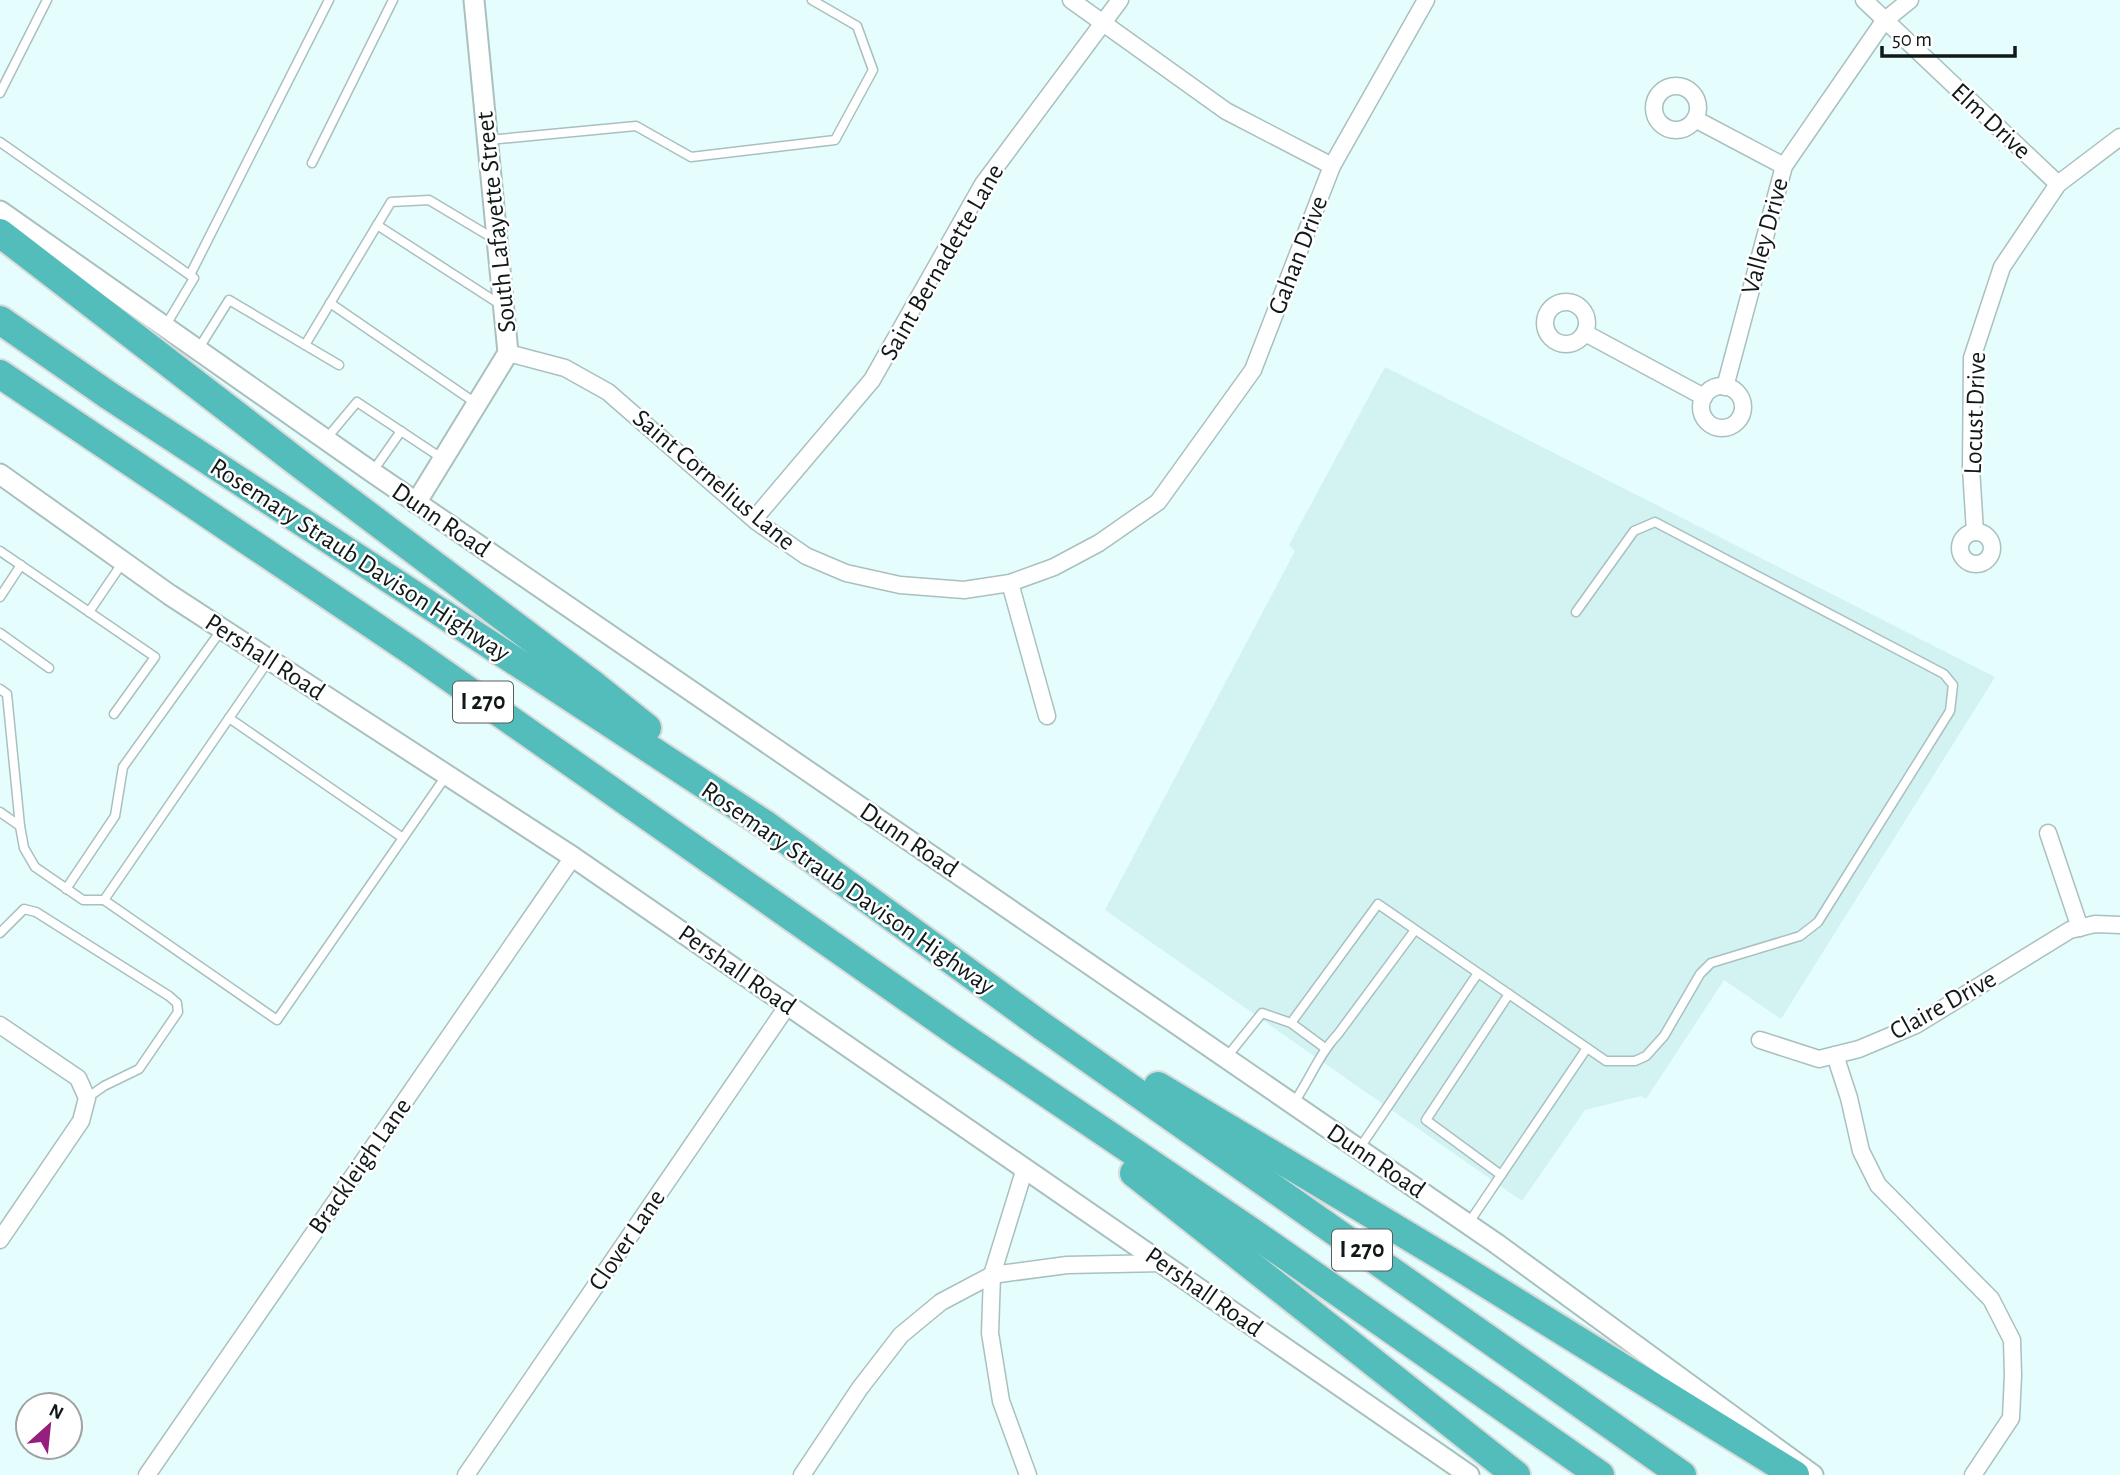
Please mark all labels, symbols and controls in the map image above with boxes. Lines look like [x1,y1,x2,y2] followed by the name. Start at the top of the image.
[1882,14,2015,58] scale bar
[1892,29,1932,50] text: 50 m
[1946,78,2036,164] street label: Elm Drive
[471,110,521,334] street label: South Lafayette Street
[875,160,1009,364] street label: Saint Bernadette Lane
[1737,175,1793,297] street label: Valley Drive
[1264,192,1332,318] street label: Gahan Drive
[1960,351,1990,475] street label: Locust Drive
[628,405,800,555] street label: Saint Cornelius Lane
[206,453,514,667] street label: Rosemary Straub Davison Highway
[387,478,495,562] street label: Dunn Road
[201,609,329,705] street label: Pershall Road
[453,682,513,722] road number: I 270
[697,777,999,999] street label: Rosemary Straub Davison Highway
[855,798,963,882] street label: Dunn Road
[674,920,800,1020] street label: Pershall Road
[1886,965,2000,1045] street label: Claire Drive
[304,1093,416,1239] street label: Brackleigh Lane
[1322,1119,1430,1203] street label: Dunn Road
[584,1185,670,1295] street label: Clover Lane
[1332,1230,1392,1270] road number: I 270
[1141,1242,1267,1342] street label: Pershall Road
[14,1391,84,1461] north arrow
[46,1401,66,1424] text: N

